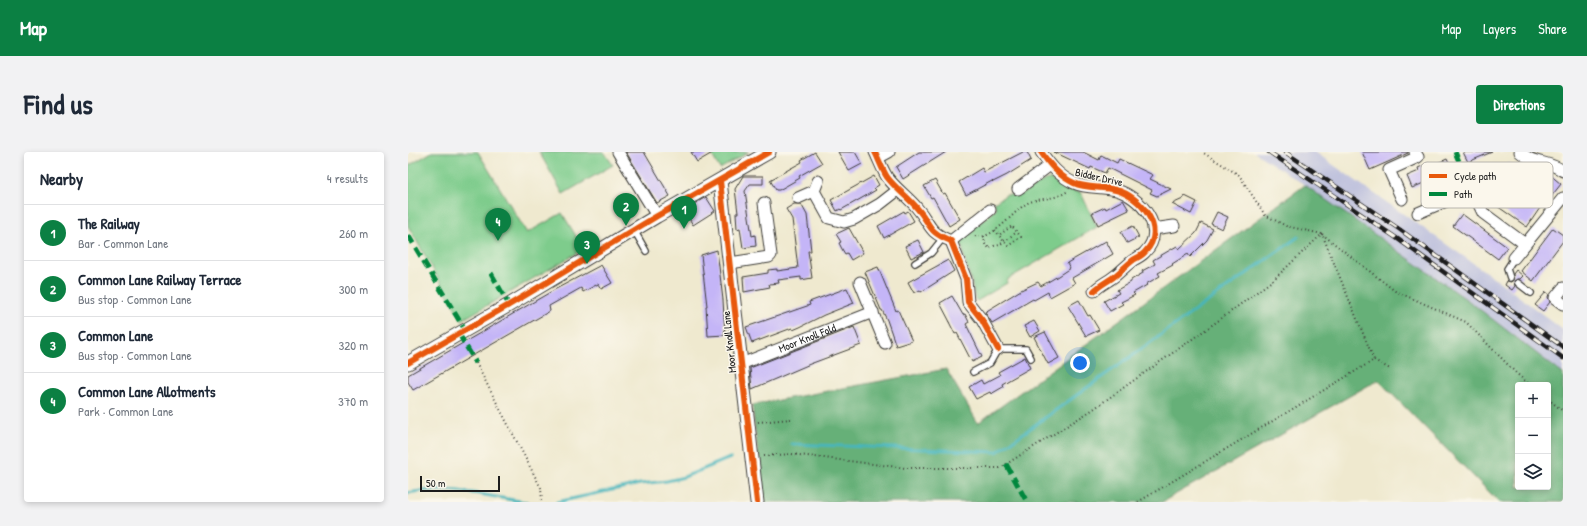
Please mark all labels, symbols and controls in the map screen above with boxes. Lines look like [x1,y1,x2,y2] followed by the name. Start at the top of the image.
[20,15,47,41] text: Map
[1441,19,1461,38] text: Map
[1483,19,1516,38] text: Layers
[1538,19,1567,38] text: Share
[24,85,93,123] text: Find us
[1476,85,1563,124] button: Directions
[1421,162,1553,208] legend
[1074,165,1125,189] street label: Bidder Drive
[40,167,83,190] text: Nearby
[327,169,368,187] text: 4 results
[1454,169,1497,183] text: Cycle path
[1454,187,1472,201] text: Path
[613,193,639,226] pin: 2
[671,196,697,229] pin: 1
[485,208,511,241] pin: 4
[78,213,140,234] text: The Railway
[51,224,55,242] text: 1
[339,224,368,242] text: 260 m
[574,231,600,264] pin: 3
[78,234,168,252] text: Bar · Common Lane
[78,269,241,290] text: Common Lane Railway Terrace
[50,280,56,298] text: 2
[339,280,368,298] text: 300 m
[78,290,192,308] text: Bus stop · Common Lane
[719,310,739,374] street label: Moor Knoll Lane
[776,320,838,356] street label: Moor Knoll Fold
[78,325,153,346] text: Common Lane
[50,336,56,354] text: 3
[338,336,368,354] text: 320 m
[78,346,192,364] text: Bus stop · Common Lane
[1070,353,1090,373] your location
[78,381,215,402] text: Common Lane Allotments
[1515,382,1551,490] map controls
[1515,382,1551,418] button: +
[51,392,55,410] text: 4
[338,392,368,410] text: 370 m
[78,402,173,420] text: Park · Common Lane
[1515,418,1551,454] button: −
[1515,454,1551,490] button: layers
[420,474,500,493] scale bar
[426,476,446,490] text: 50 m

